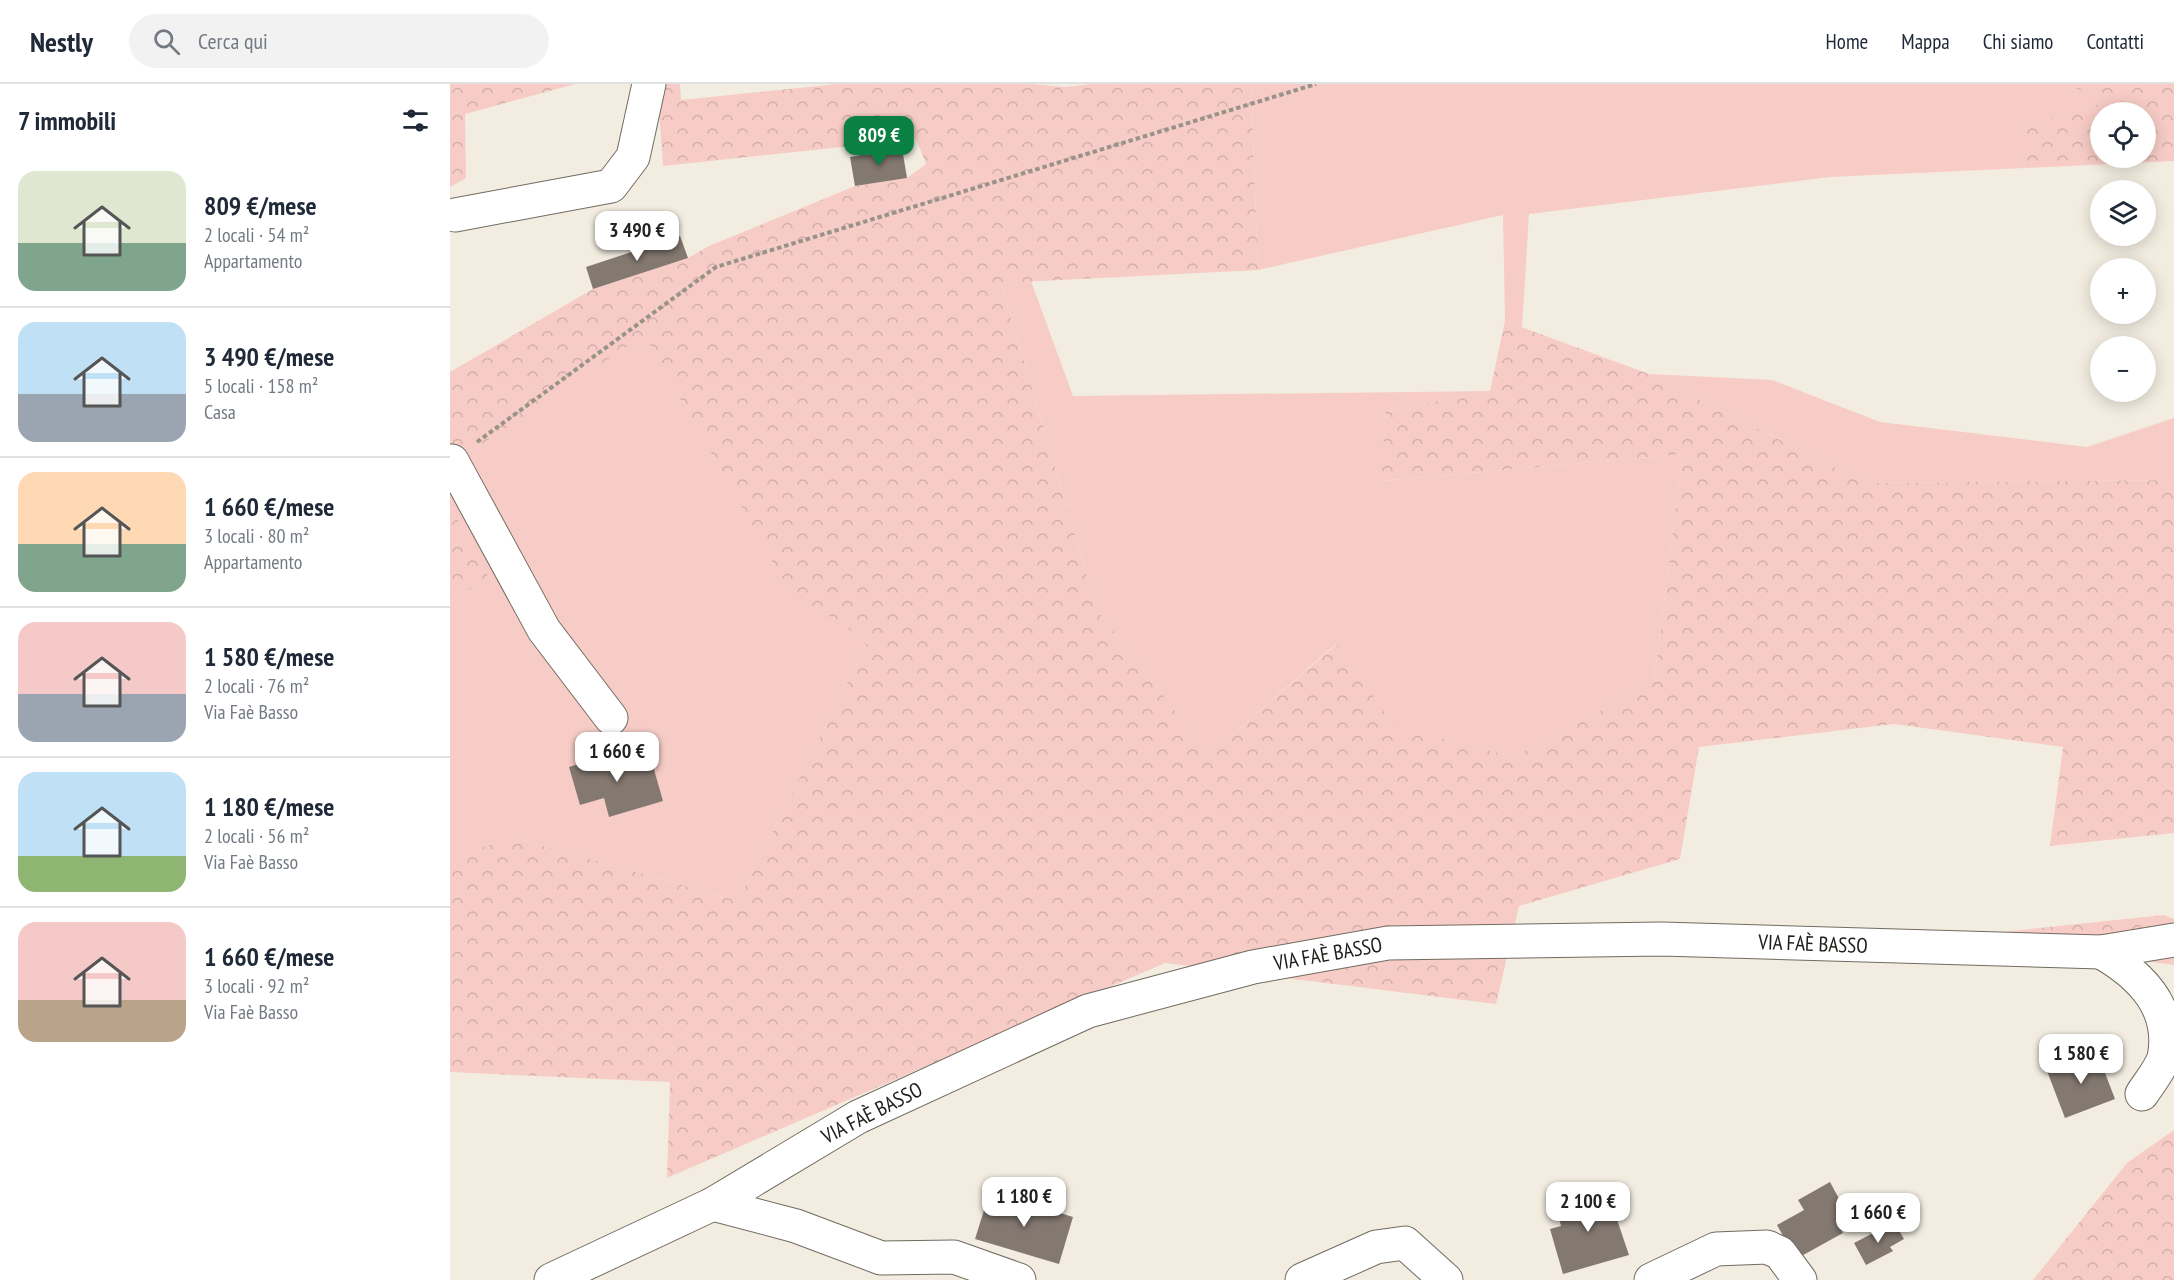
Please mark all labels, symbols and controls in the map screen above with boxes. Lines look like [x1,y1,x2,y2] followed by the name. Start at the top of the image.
[129,14,549,68] search box
[30,23,93,60] text: Nestly
[150,25,183,58] icon: search
[198,27,268,55] text: Cerca qui
[1826,28,1868,55] text: Home
[1901,28,1950,55] text: Mappa
[1983,28,2053,55] text: Chi siamo
[2086,28,2144,55] text: Contatti
[2090,102,2156,402] map controls
[2090,102,2156,168] button: locate
[18,104,116,137] text: 7 immobili
[399,104,432,137] icon: filters
[837,116,921,167] pin: 809 €
[858,122,900,148] text: 809 €
[2090,180,2156,246] button: layers
[204,189,317,222] text: 809 €/mese
[66,195,138,267] icon: home
[582,211,692,262] pin: 3 490 €
[609,217,665,243] text: 3 490 €
[204,222,309,248] text: 2 locali · 54 m²
[204,248,302,274] text: Appartamento
[2090,258,2156,324] button: +
[2090,336,2156,402] button: −
[204,340,334,373] text: 3 490 €/mese
[66,346,138,418] icon: home
[204,373,318,399] text: 5 locali · 158 m²
[204,399,236,425] text: Casa
[204,490,334,523] text: 1 660 €/mese
[66,496,138,568] icon: home
[204,523,309,549] text: 3 locali · 80 m²
[204,549,302,575] text: Appartamento
[204,640,334,673] text: 1 580 €/mese
[66,646,138,718] icon: home
[204,673,309,699] text: 2 locali · 76 m²
[204,699,298,725] text: Via Faè Basso
[562,732,672,783] pin: 1 660 €
[589,738,645,764] text: 1 660 €
[204,790,334,823] text: 1 180 €/mese
[66,796,138,868] icon: home
[204,823,309,849] text: 2 locali · 56 m²
[204,849,298,875] text: Via Faè Basso
[1757,928,1868,959] street label: VIA FAÈ BASSO
[1271,931,1384,977] street label: VIA FAÈ BASSO
[204,940,334,973] text: 1 660 €/mese
[66,946,138,1018] icon: home
[204,973,309,999] text: 3 locali · 92 m²
[204,999,298,1025] text: Via Faè Basso
[2026,1034,2136,1085] pin: 1 580 €
[2053,1040,2109,1066] text: 1 580 €
[816,1076,927,1150] street label: VIA FAÈ BASSO
[969,1177,1079,1228] pin: 1 180 €
[1533,1182,1643,1233] pin: 2 100 €
[996,1183,1052,1209] text: 1 180 €
[1560,1188,1616,1214] text: 2 100 €
[1823,1193,1933,1244] pin: 1 660 €
[1850,1199,1906,1225] text: 1 660 €

